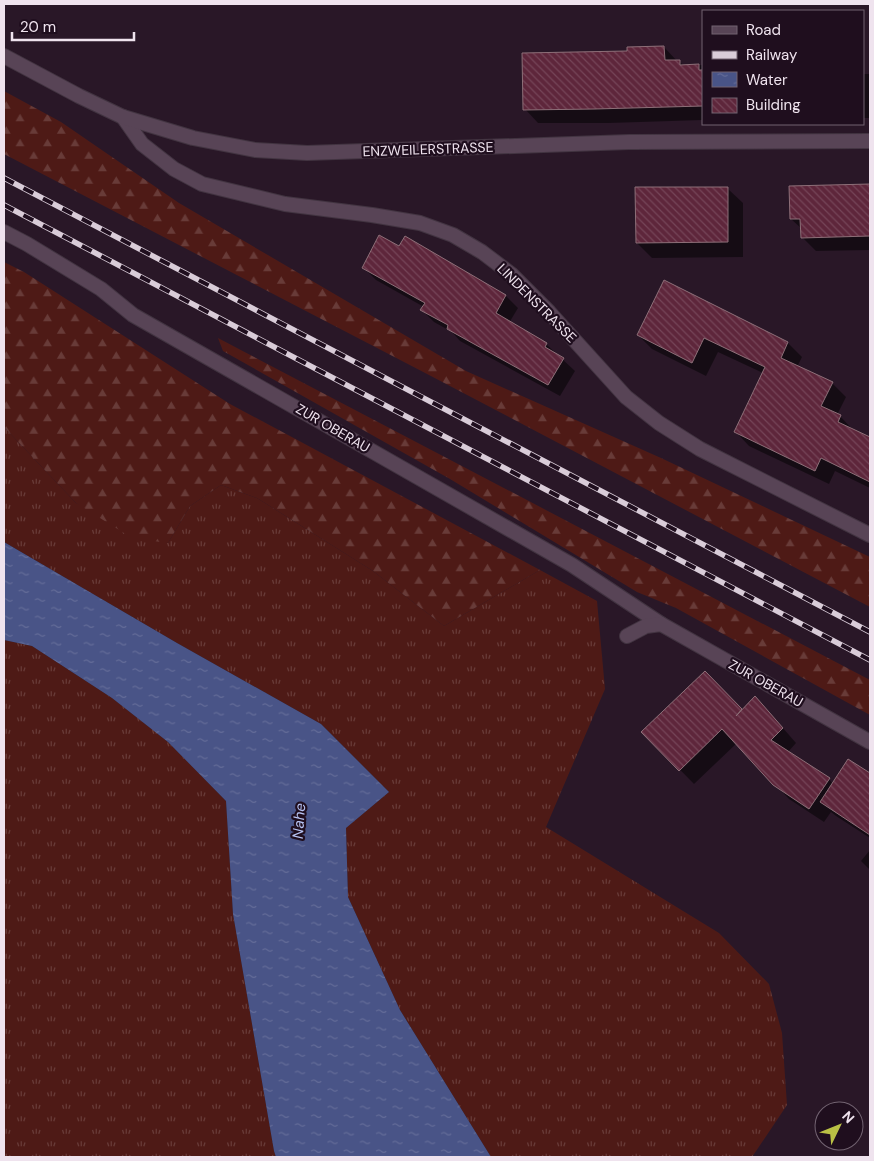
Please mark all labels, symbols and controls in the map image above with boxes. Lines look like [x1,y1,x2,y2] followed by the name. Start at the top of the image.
[12,10,135,42] scale bar
[702,10,864,125] legend
[20,17,56,37] text: 20 m
[746,20,781,40] text: Road
[746,45,798,65] text: Railway
[746,70,788,90] text: Water
[746,95,801,115] text: Building
[362,138,494,160] street label: ENZWEILERSTRASSE
[493,259,581,347] street label: LINDENSTRASSE
[293,400,373,456] street label: ZUR OBERAU
[726,655,806,711] street label: ZUR OBERAU
[288,802,310,840] water label: Nahe
[814,1101,864,1151] north arrow
[838,1107,859,1127] text: N

